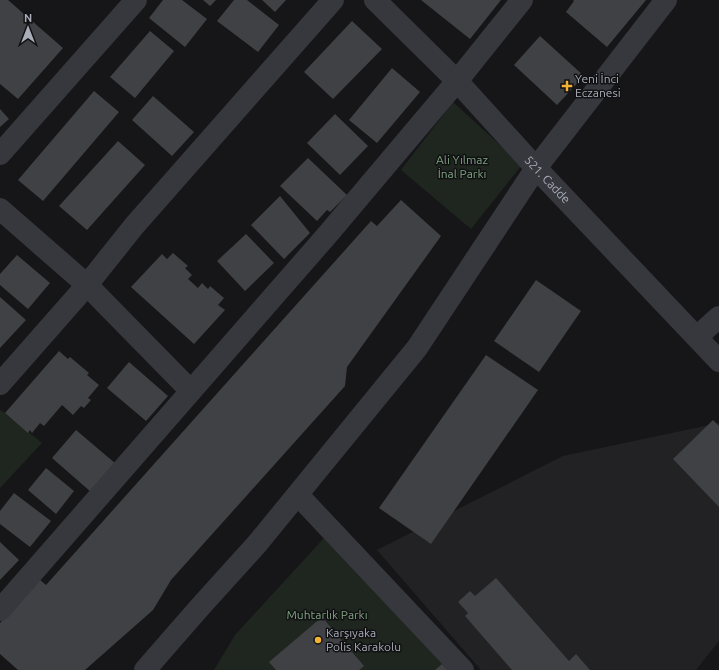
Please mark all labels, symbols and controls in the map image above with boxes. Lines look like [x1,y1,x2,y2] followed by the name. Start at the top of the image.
[8,8,48,48] north arrow
[24,12,32,24] text: N
[575,72,621,99] place label: Yeni İnci Eczanesi
[562,81,572,91] marker: Yeni İnci Eczanesi
[436,153,489,180] park label: Ali Yılmaz İnal Parkı
[522,153,573,206] street label: 521. Cadde
[286,608,368,621] park label: Muhtarlık Parkı
[326,626,401,653] place label: Karşıyaka Polis Karakolu
[313,635,323,645] marker: Karşıyaka Polis Karakolu

